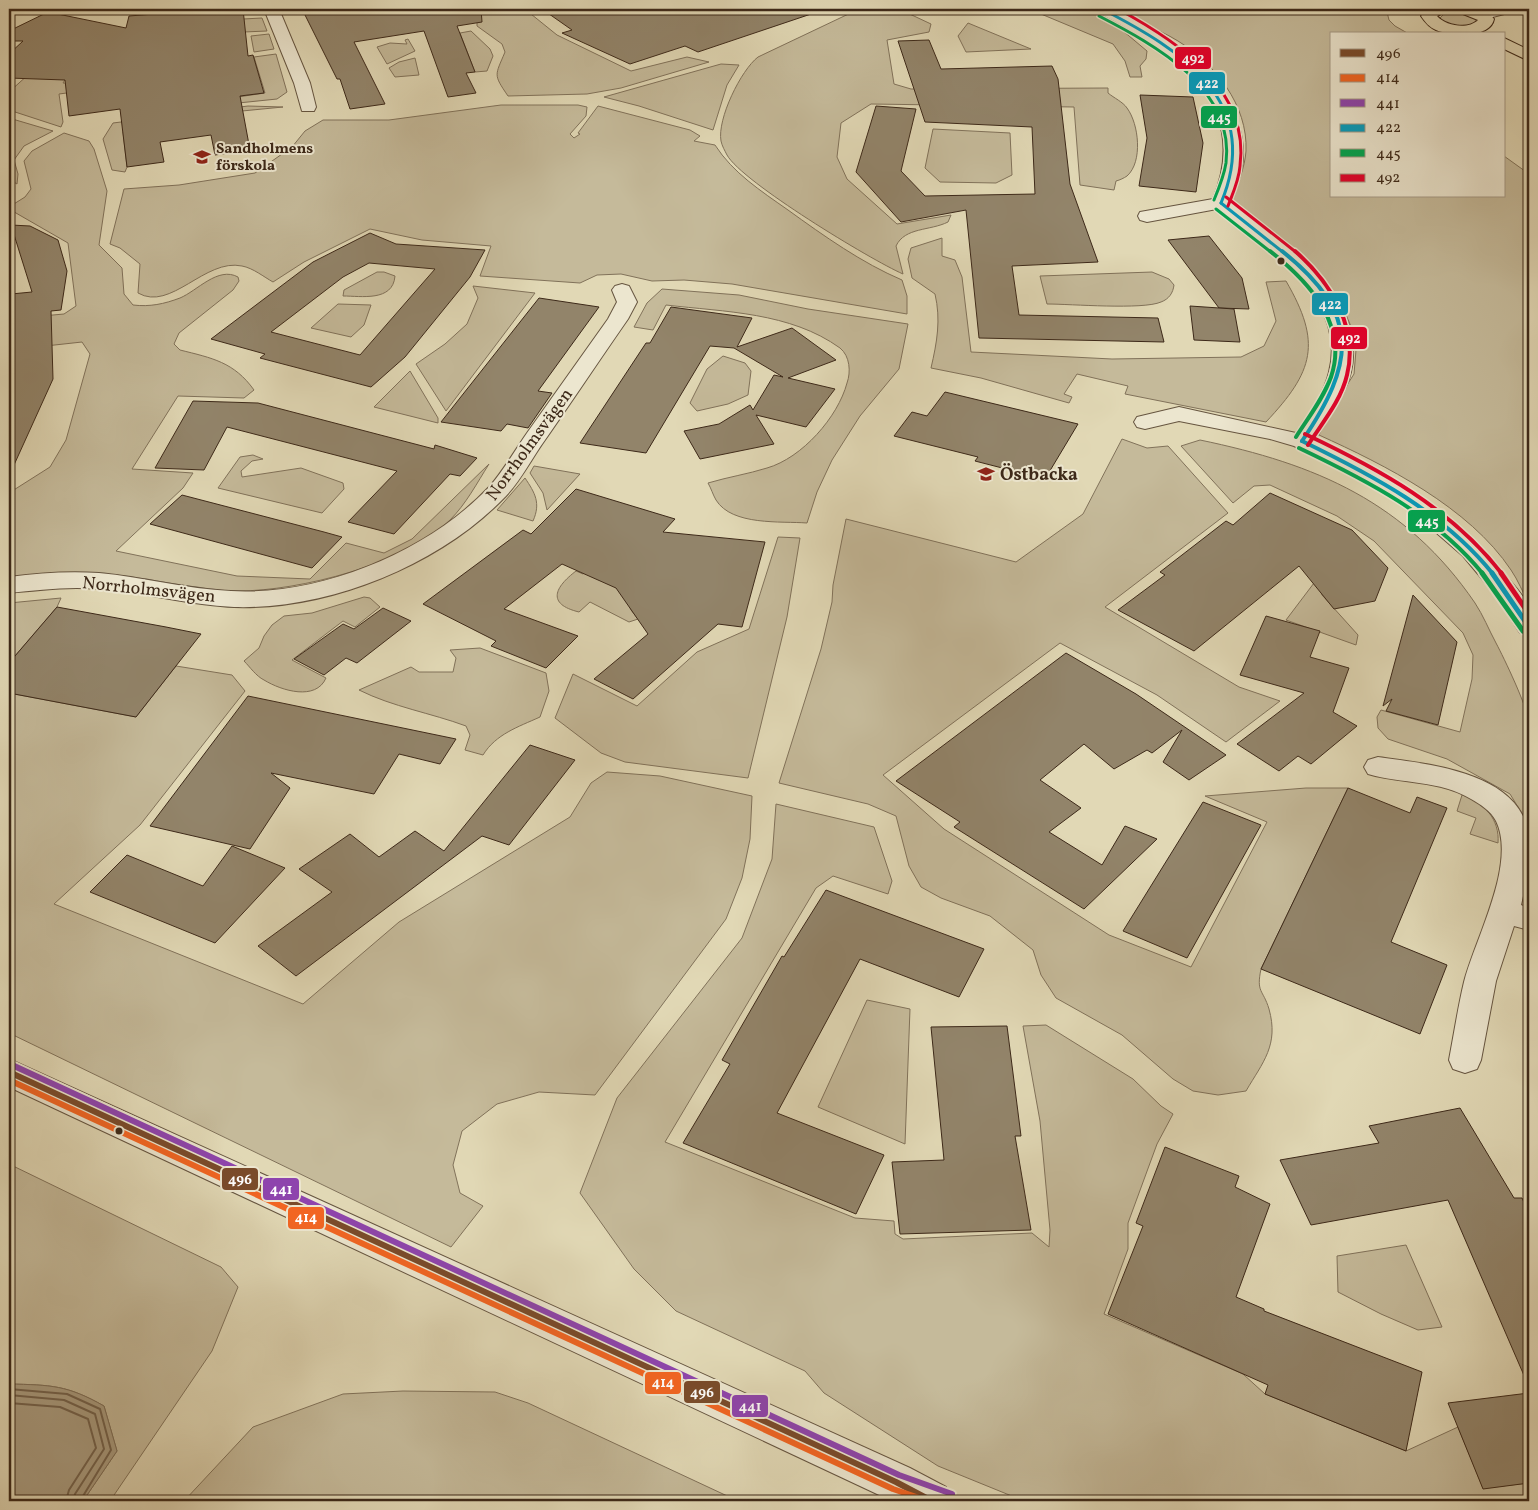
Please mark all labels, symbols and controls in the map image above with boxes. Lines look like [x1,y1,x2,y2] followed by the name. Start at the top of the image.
[1330,32,1506,198] legend
[1376,44,1400,65] text: 496
[1174,46,1212,70] line badge: 492
[1181,50,1205,69] text: 492
[1376,68,1400,89] text: 414
[1188,71,1226,95] line badge: 422
[1195,75,1219,94] text: 422
[1376,94,1400,115] text: 441
[1200,105,1238,129] line badge: 445
[1207,109,1231,128] text: 445
[1376,118,1401,139] text: 422
[216,139,313,177] place label: Sandholmens förskola
[1376,144,1401,165] text: 445
[192,147,212,167] school or university icon: Sandholmens förskola
[1376,168,1400,189] text: 492
[1276,256,1286,266] unlabelled marker
[1311,292,1349,316] line badge: 422
[1318,296,1342,315] text: 422
[1330,326,1368,350] line badge: 492
[1337,330,1361,349] text: 492
[481,383,580,506] street label: Norrholmsvägen
[1000,463,1078,488] place label: Östbacka
[976,464,996,484] school or university icon: Östbacka
[1407,509,1446,533] line badge: 445
[1415,513,1439,532] text: 445
[81,571,217,610] street label: Norrholmsvägen
[114,1126,124,1136] unlabelled marker
[221,1167,259,1191] line badge: 496
[228,1171,252,1190] text: 496
[262,1177,300,1201] line badge: 441
[270,1181,292,1200] text: 441
[287,1206,325,1230] line badge: 414
[295,1209,318,1228] text: 414
[644,1371,682,1395] line badge: 414
[652,1374,675,1393] text: 414
[683,1380,721,1404] line badge: 496
[690,1384,714,1403] text: 496
[731,1394,769,1418] line badge: 441
[739,1398,761,1417] text: 441

